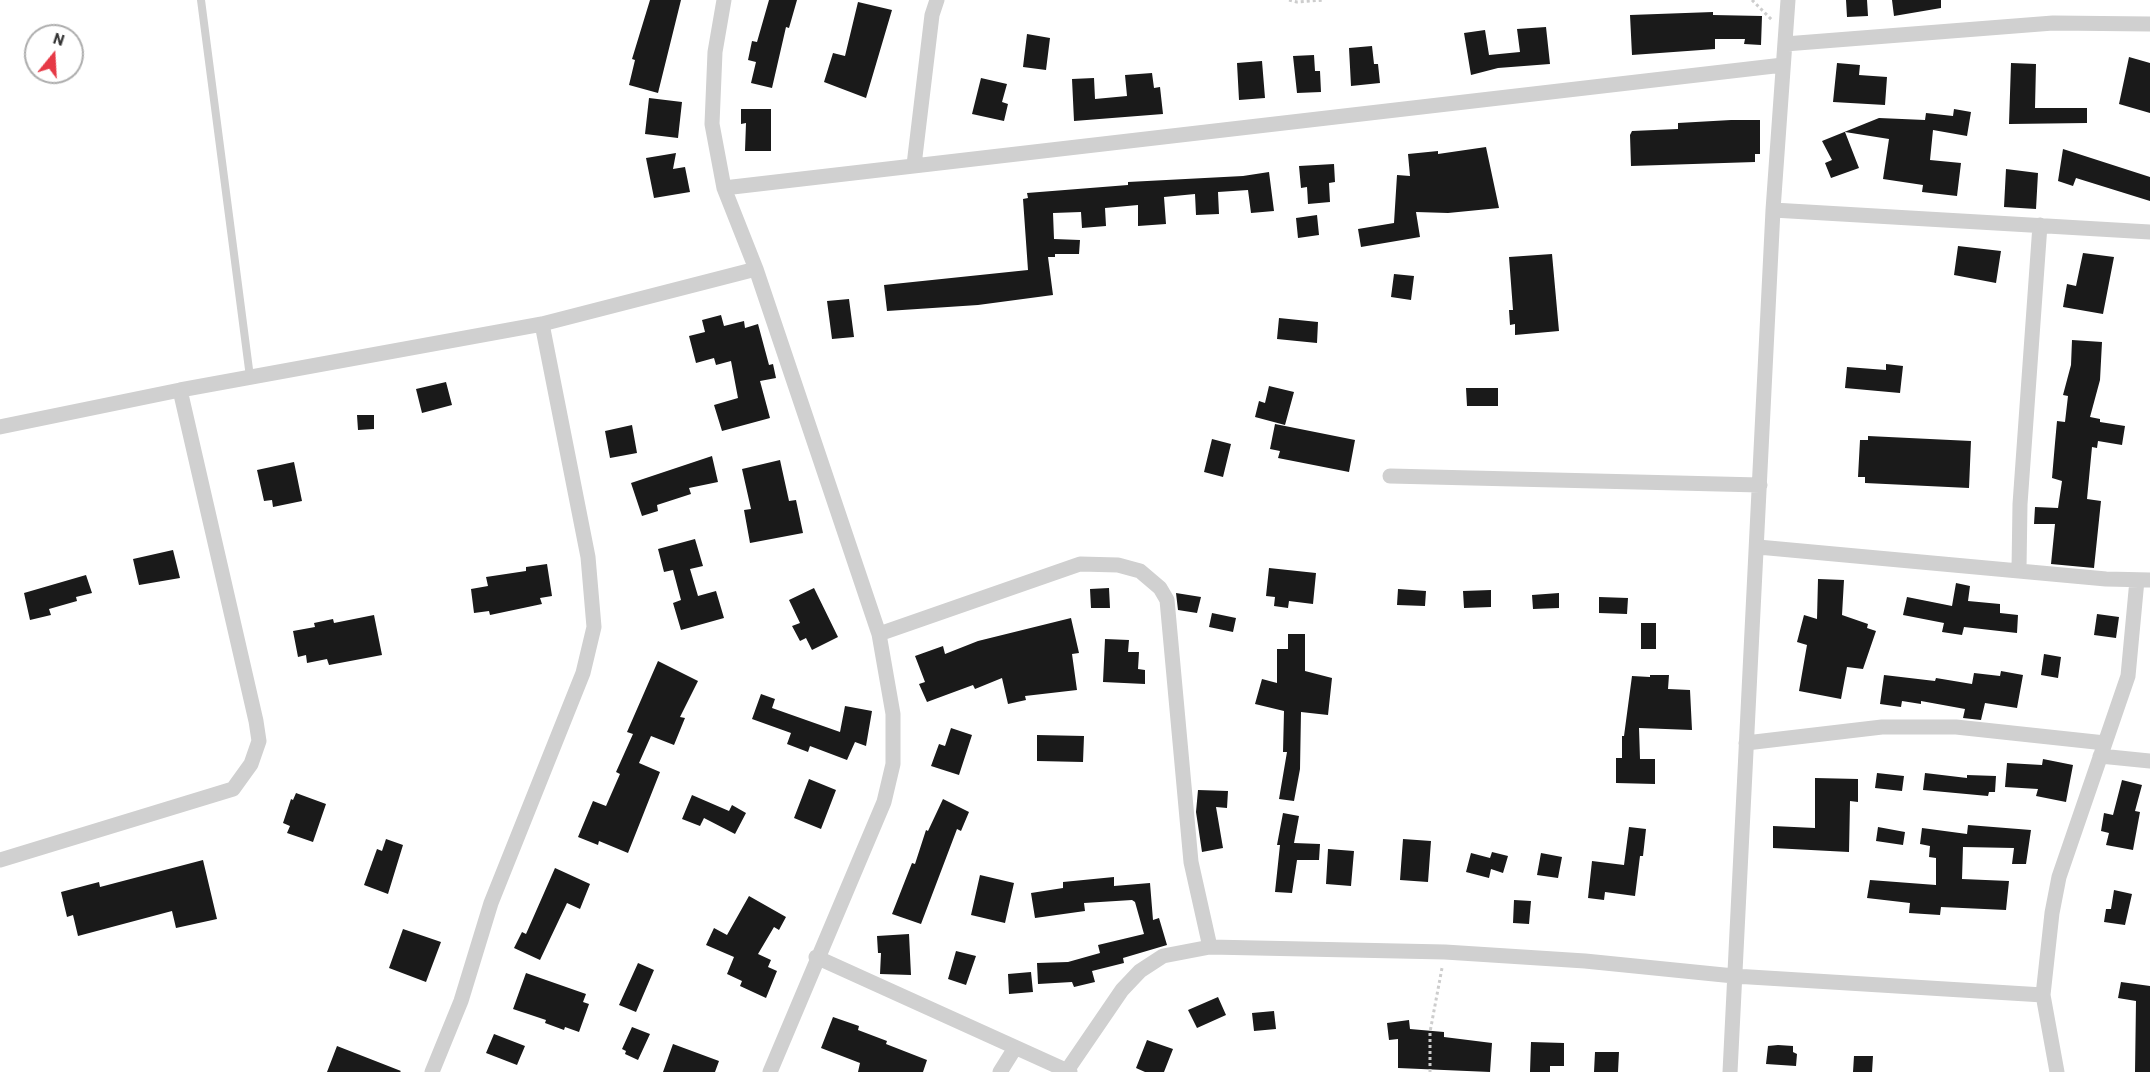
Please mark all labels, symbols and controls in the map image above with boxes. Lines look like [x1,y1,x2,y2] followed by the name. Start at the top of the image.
[24,24,84,84] north arrow
[51,28,67,49] text: N

